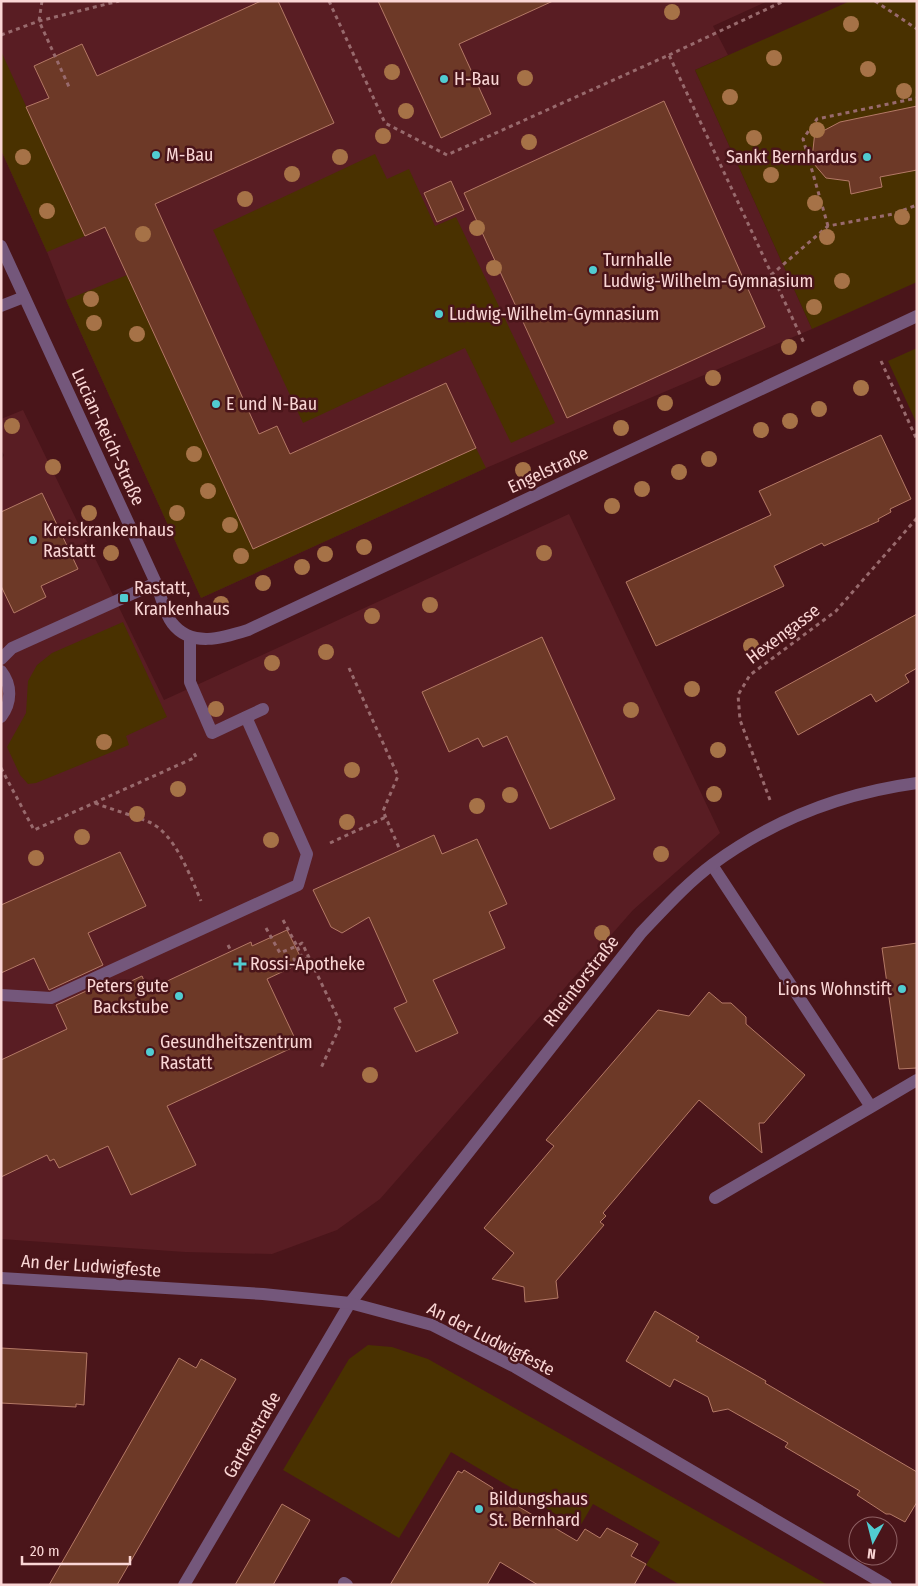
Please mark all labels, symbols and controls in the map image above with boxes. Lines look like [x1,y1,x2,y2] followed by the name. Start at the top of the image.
[454,68,500,90] place label: H-Bau
[438,73,450,85] marker: H-Bau
[166,144,214,166] place label: M-Bau
[726,146,857,168] place label: Sankt Bernhardus
[150,149,162,161] marker: M-Bau
[861,151,873,163] marker: Sankt Bernhardus
[603,249,813,292] place label: Turnhalle Ludwig-Wilhelm-Gymnasium
[587,264,599,276] marker: Turnhalle Ludwig-Wilhelm-Gymnasium
[449,303,659,325] place label: Ludwig-Wilhelm-Gymnasium
[433,308,445,320] marker: Ludwig-Wilhelm-Gymnasium
[67,365,149,509] street label: Lucian-Reich-Straße
[226,393,317,415] place label: E und N-Bau
[210,398,222,410] marker: E und N-Bau
[504,442,592,498] street label: Engelstraße
[43,519,174,562] place label: Kreiskrankenhaus Rastatt
[27,534,39,546] marker: Kreiskrankenhaus Rastatt
[134,577,230,620] place label: Rastatt, Krankenhaus
[118,592,130,604] marker: Rastatt, Krankenhaus
[742,599,824,669] street label: Hexengasse
[538,931,624,1031] street label: Rheintorstraße
[250,953,365,975] place label: Rossi-Apotheke
[234,958,246,970] marker: Rossi-Apotheke
[87,975,169,1018] place label: Peters gute Backstube
[777,978,892,1000] place label: Lions Wohnstift
[896,983,908,995] marker: Lions Wohnstift
[173,990,185,1002] marker: Peters gute Backstube
[160,1031,313,1074] place label: Gesundheitszentrum Rastatt
[144,1046,156,1058] marker: Gesundheitszentrum Rastatt
[20,1250,162,1282] street label: An der Ludwigfeste
[424,1297,559,1381] street label: An der Ludwigfeste
[218,1388,286,1482] street label: Gartenstraße
[489,1488,588,1531] place label: Bildungshaus St. Bernhard
[473,1503,485,1515] marker: Bildungshaus St. Bernhard
[848,1516,898,1566] north arrow
[22,1534,130,1566] scale bar
[30,1542,60,1560] text: 20 m
[866,1544,877,1562] text: N

